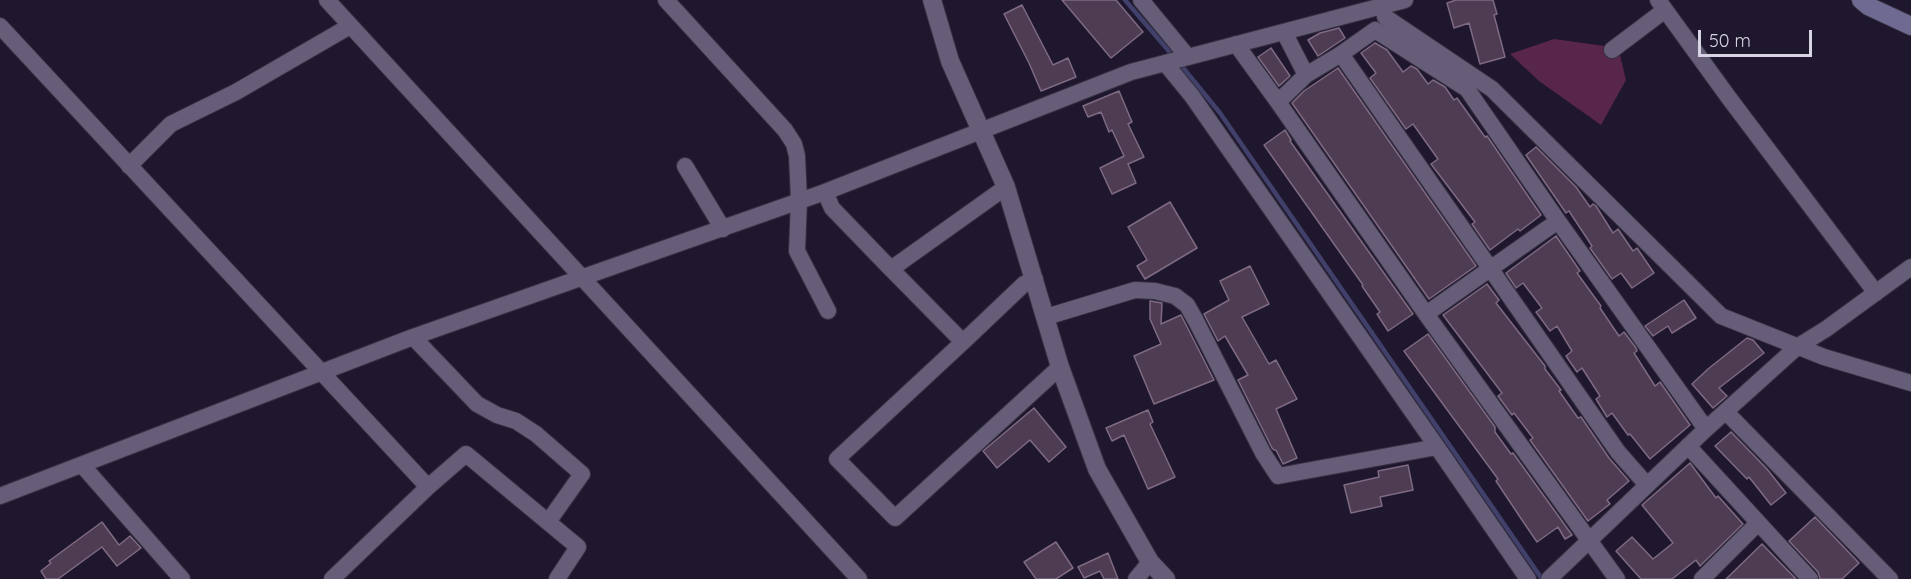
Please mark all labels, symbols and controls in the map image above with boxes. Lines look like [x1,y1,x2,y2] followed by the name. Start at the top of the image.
[1701,18,1815,56] scale bar
[1709,29,1751,52] text: 50 m

